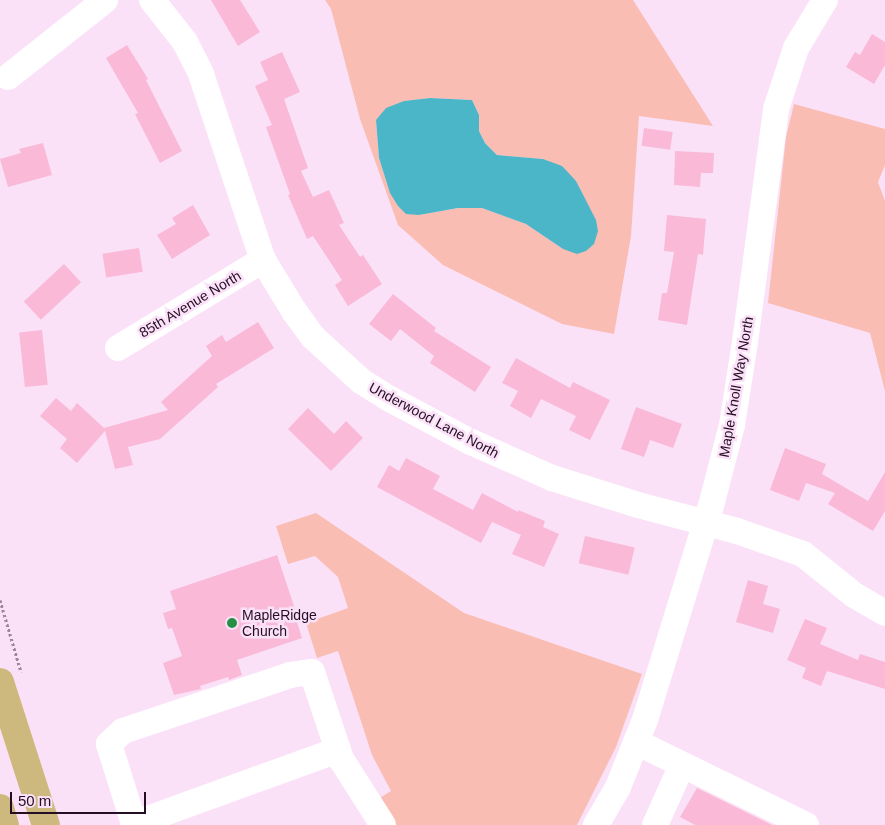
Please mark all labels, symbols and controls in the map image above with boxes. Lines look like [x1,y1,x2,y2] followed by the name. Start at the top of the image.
[136,267,244,341] street label: 85th Avenue North
[715,315,757,459] street label: Maple Knoll Way North
[366,379,502,461] street label: Underwood Lane North
[242,607,317,640] place label: MapleRidge Church
[226,617,238,629] marker: MapleRidge Church
[12,782,149,814] scale bar
[18,792,51,809] text: 50 m

